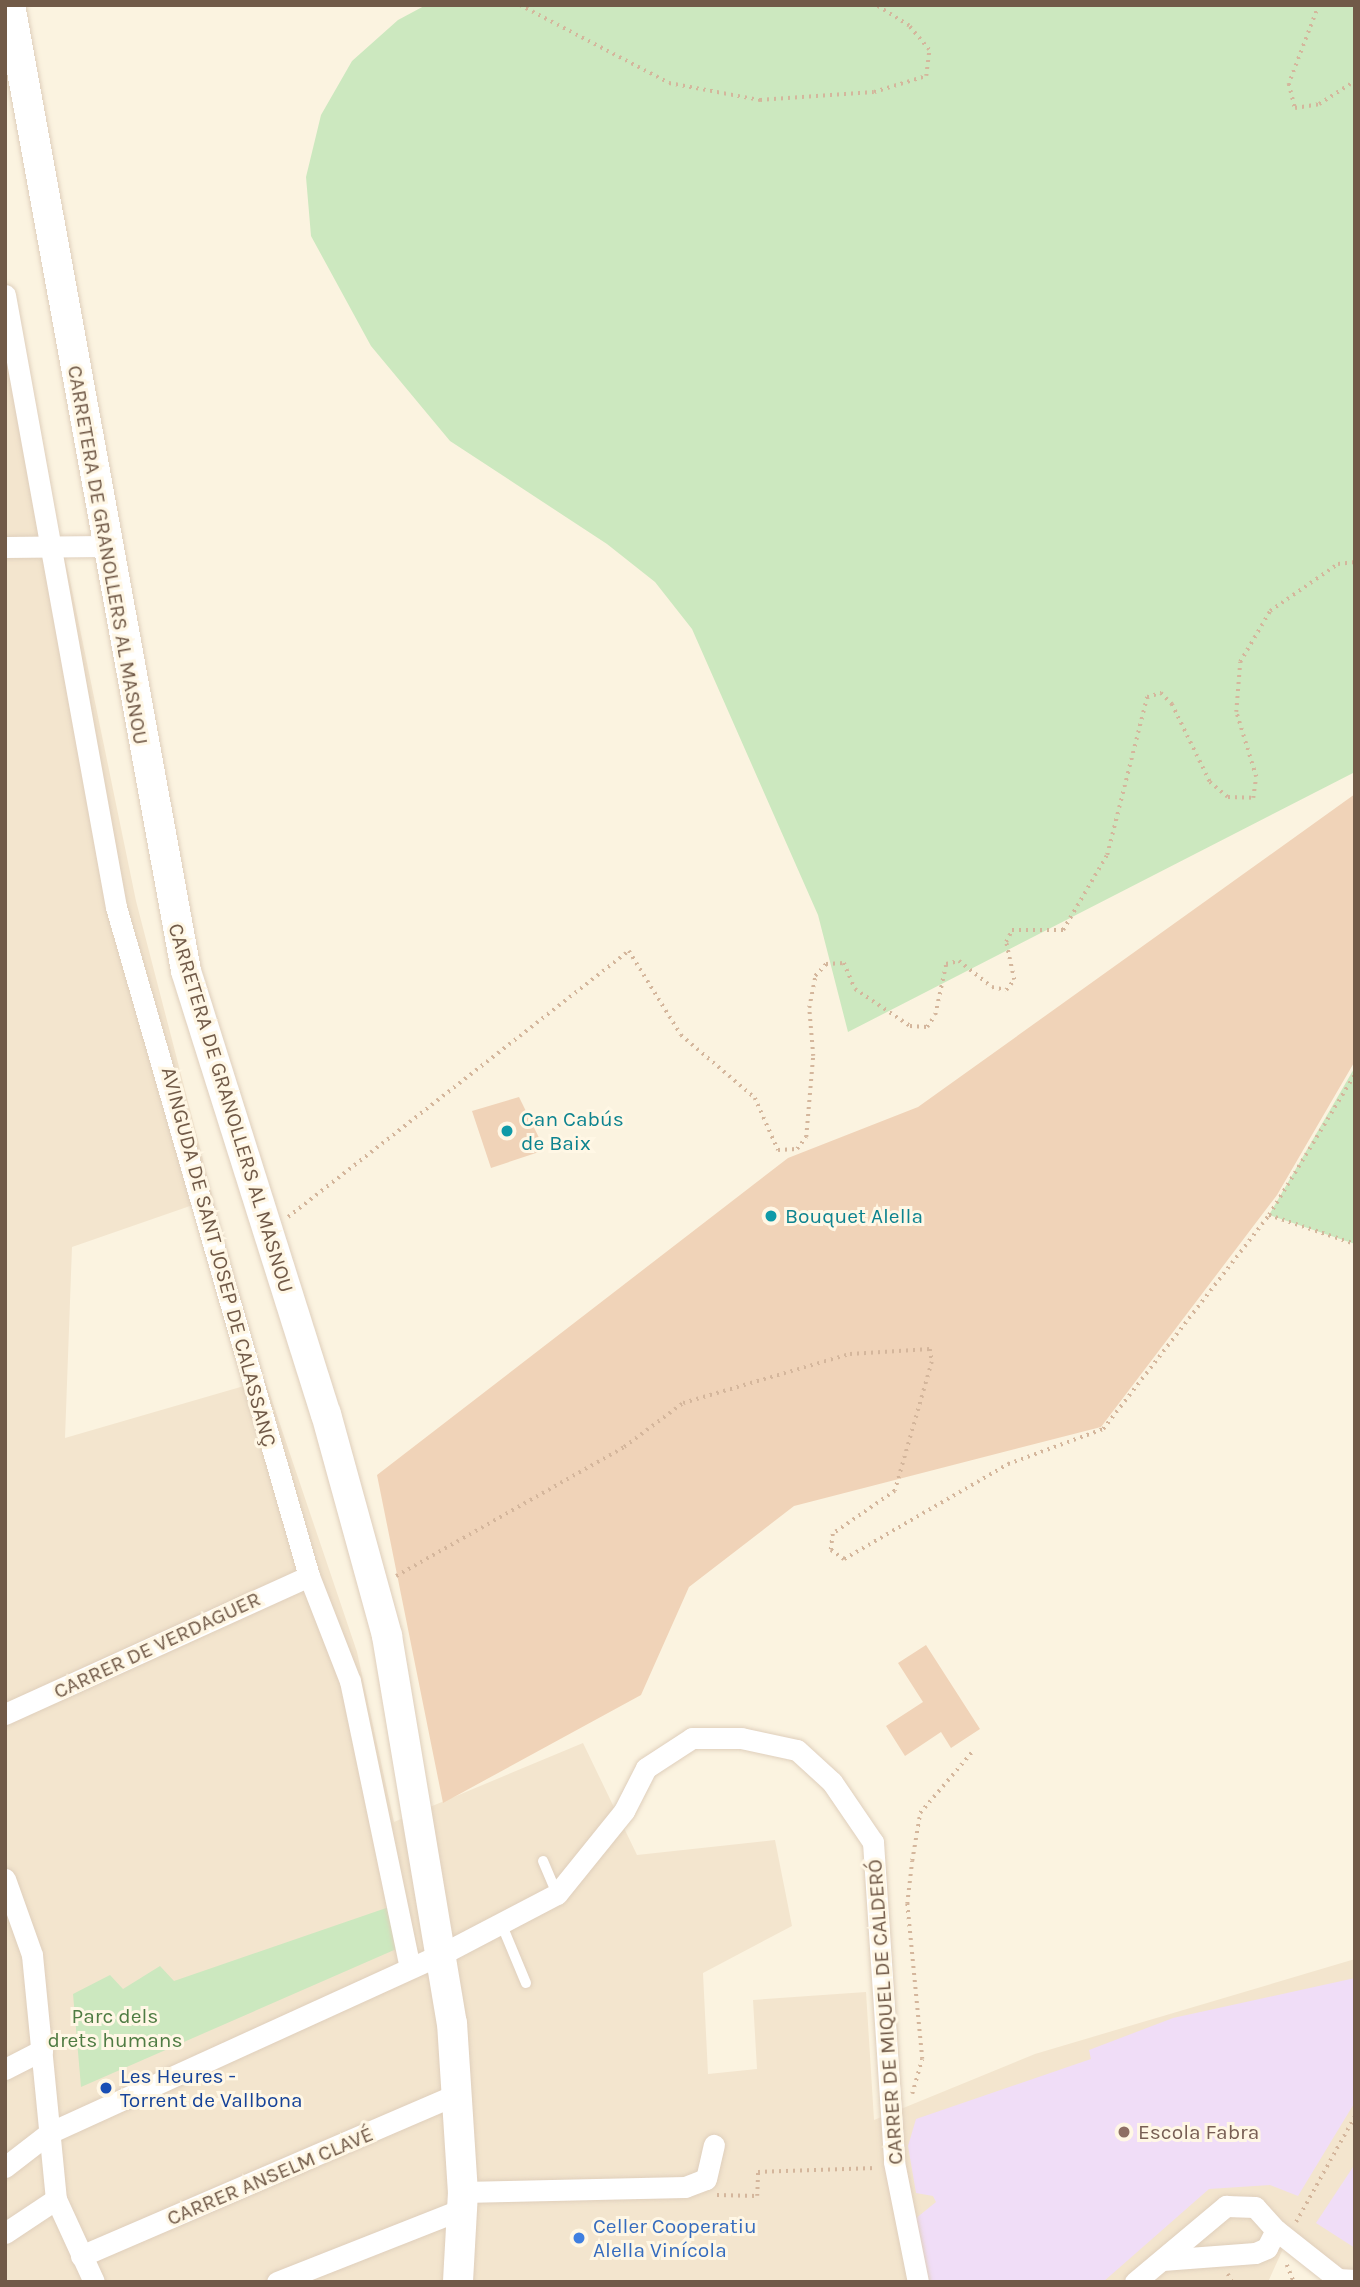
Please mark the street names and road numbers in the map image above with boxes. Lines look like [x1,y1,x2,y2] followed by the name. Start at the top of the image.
[62,363,154,747] street label: CARRETERA DE GRANOLLERS AL MASNOU
[163,920,299,1296] street label: CARRETERA DE GRANOLLERS AL MASNOU
[156,1064,282,1450] street label: AVINGUDA DE SANT JOSEP DE CALASSANÇ
[50,1586,264,1704] street label: CARRER DE VERDAGUER
[862,1858,908,2166] street label: CARRER DE MIQUEL DE CALDERÓ
[163,2121,377,2231] street label: CARRER ANSELM CLAVÉ

